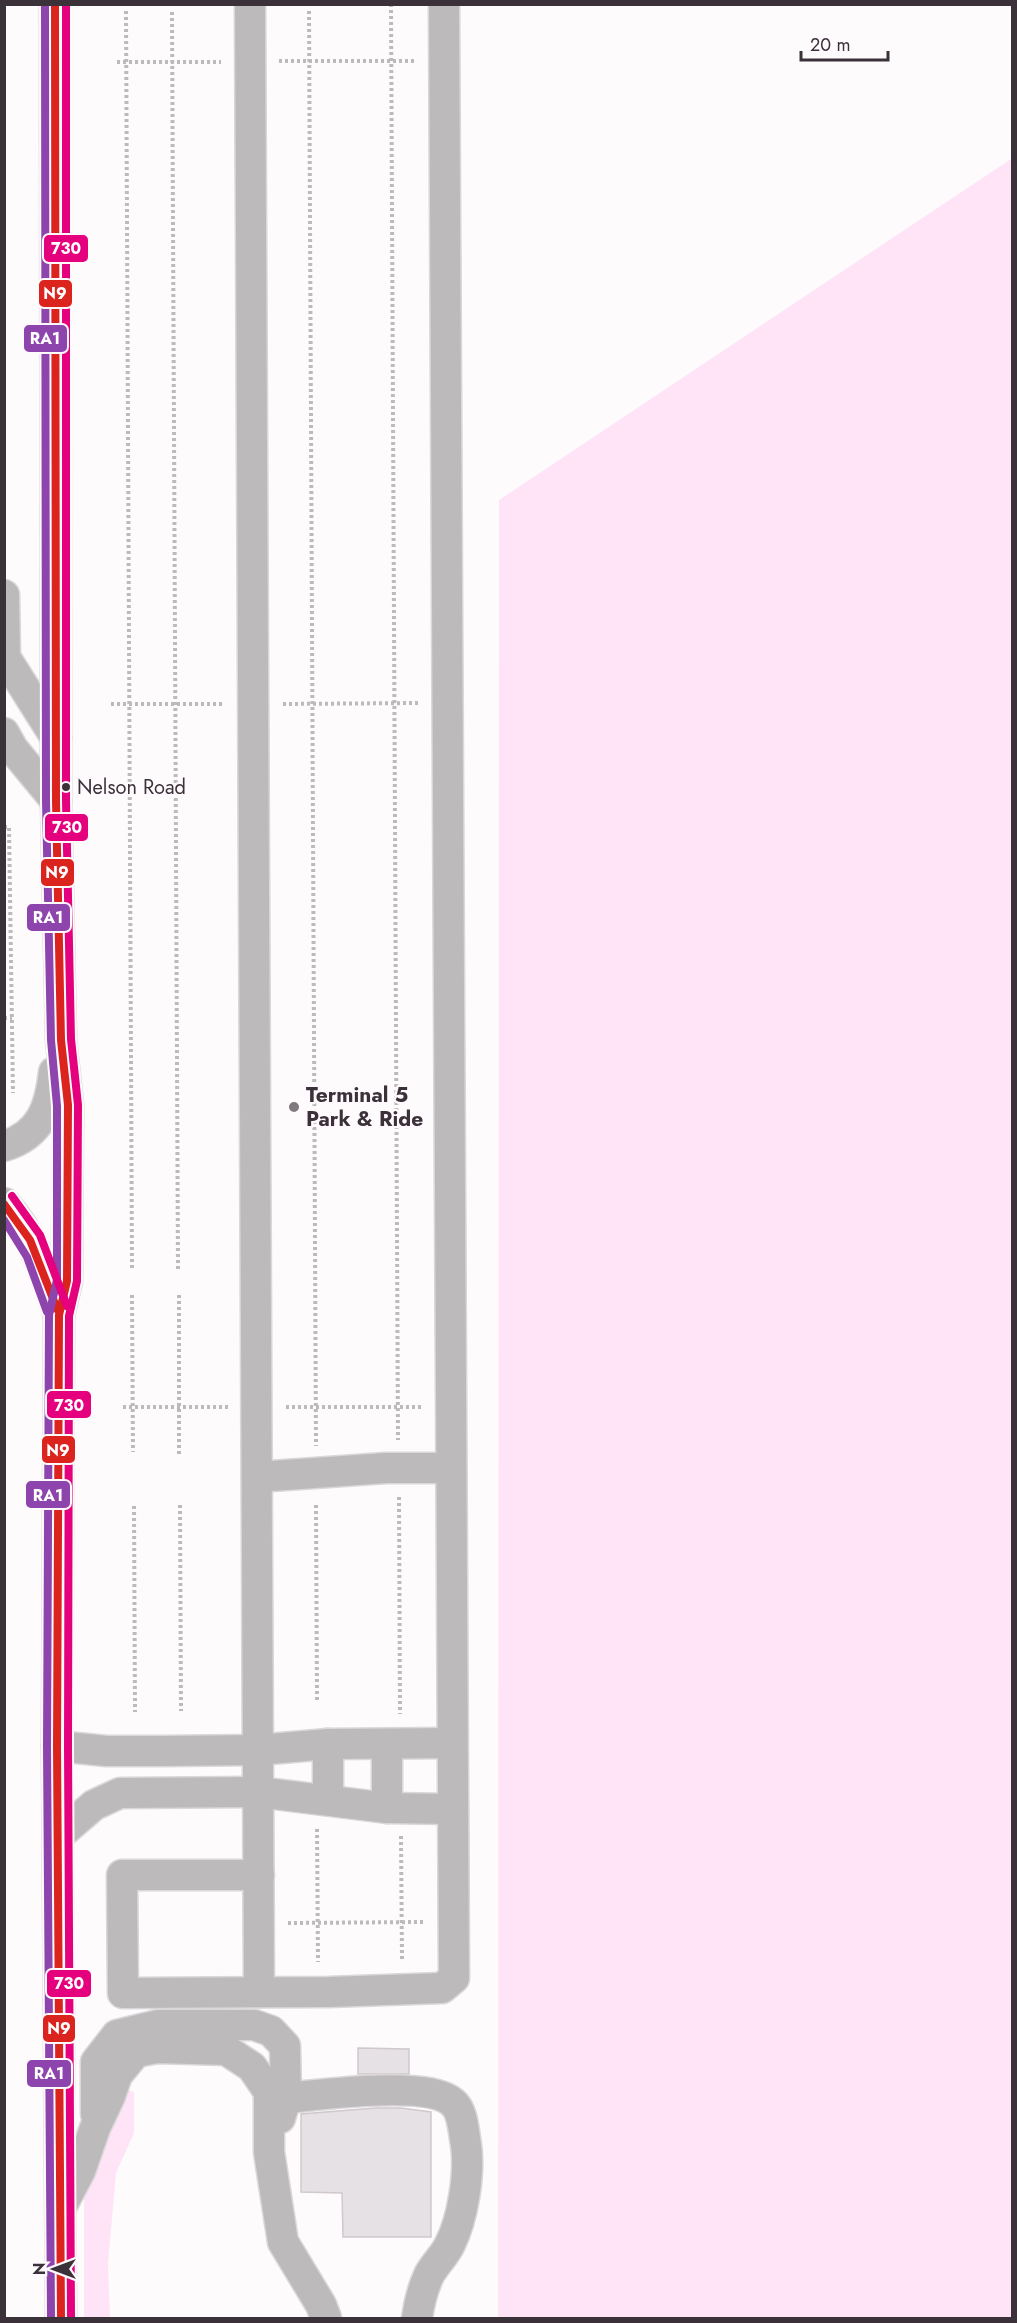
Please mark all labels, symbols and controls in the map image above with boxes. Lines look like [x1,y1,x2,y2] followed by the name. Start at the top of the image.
[801,24,888,62] scale bar
[810,32,850,58] text: 20 m
[43,234,89,263] line badge: 730
[51,237,81,260] text: 730
[38,279,73,308] line badge: N9
[43,282,67,305] text: N9
[23,324,68,353] line badge: RA1
[30,327,60,350] text: RA1
[77,773,186,802] place label: Nelson Road
[60,781,72,793] marker: Nelson Road
[44,813,89,842] line badge: 730
[52,816,82,839] text: 730
[40,858,75,887] line badge: N9
[45,861,69,884] text: N9
[26,903,71,932] line badge: RA1
[33,906,63,929] text: RA1
[306,1080,423,1134] place label: Terminal 5 Park & Ride
[287,1100,301,1114] marker: Terminal 5 Park & Ride
[46,1390,92,1419] line badge: 730
[54,1394,84,1417] text: 730
[41,1435,76,1464] line badge: N9
[46,1439,70,1462] text: N9
[25,1480,71,1509] line badge: RA1
[33,1484,63,1507] text: RA1
[46,1969,92,1998] line badge: 730
[54,1972,84,1995] text: 730
[42,2014,76,2043] line badge: N9
[47,2017,71,2040] text: N9
[26,2059,72,2088] line badge: RA1
[34,2062,64,2085] text: RA1
[24,2239,84,2299] north arrow
[28,2263,51,2275] text: N

